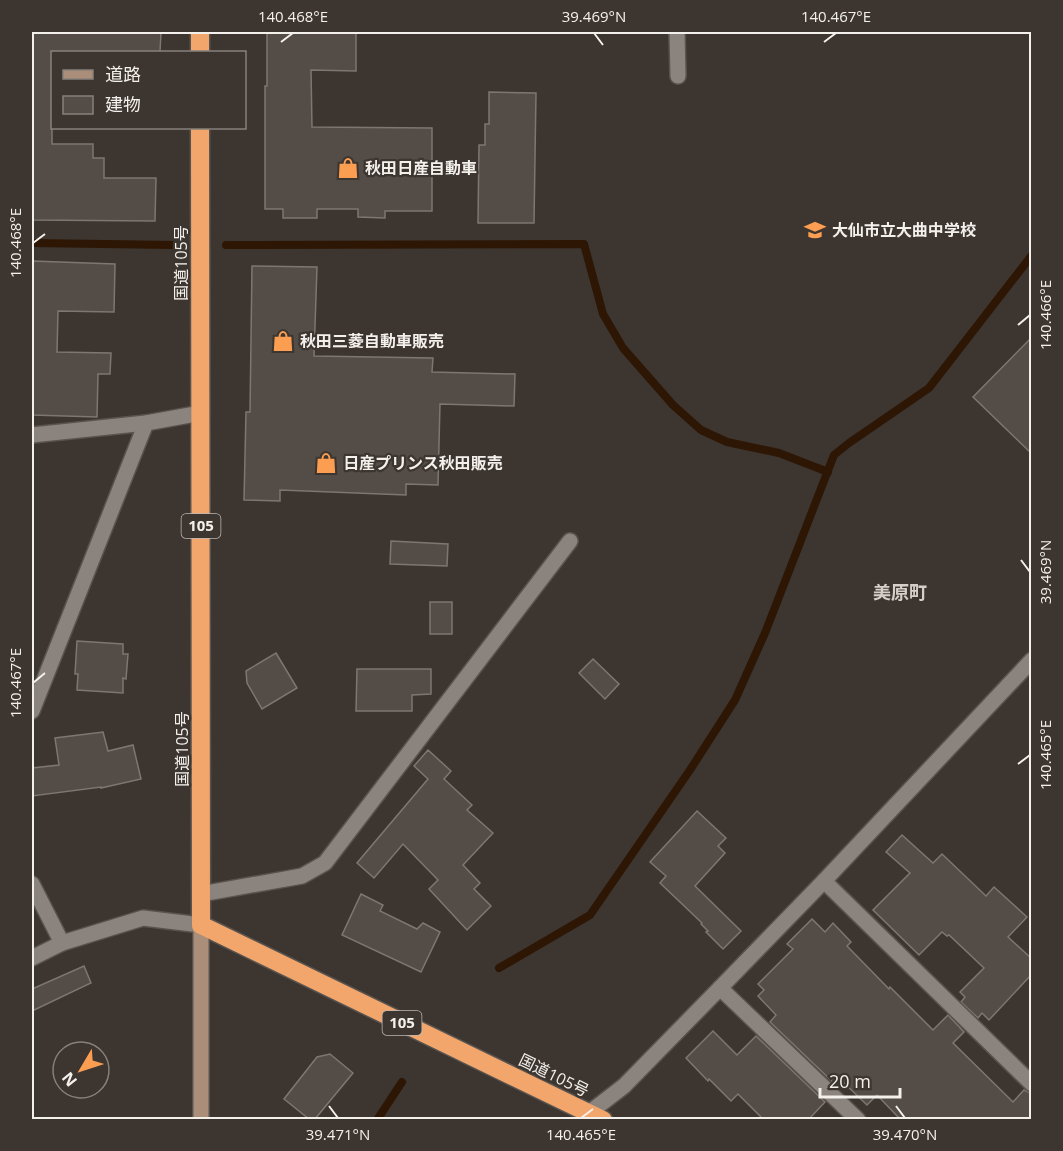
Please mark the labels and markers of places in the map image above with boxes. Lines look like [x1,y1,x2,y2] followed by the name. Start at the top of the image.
[336,156,360,180] shop icon: 秋田日産自動車
[365,157,477,179] place label: 秋田日産自動車
[803,218,827,242] school or university icon: 大仙市立大曲中学校
[832,219,976,241] place label: 大仙市立大曲中学校
[271,329,295,353] shop icon: 秋田三菱自動車販売
[300,330,444,352] place label: 秋田三菱自動車販売
[314,451,338,475] shop icon: 日産プリンス秋田販売
[343,452,503,474] place label: 日産プリンス秋田販売

